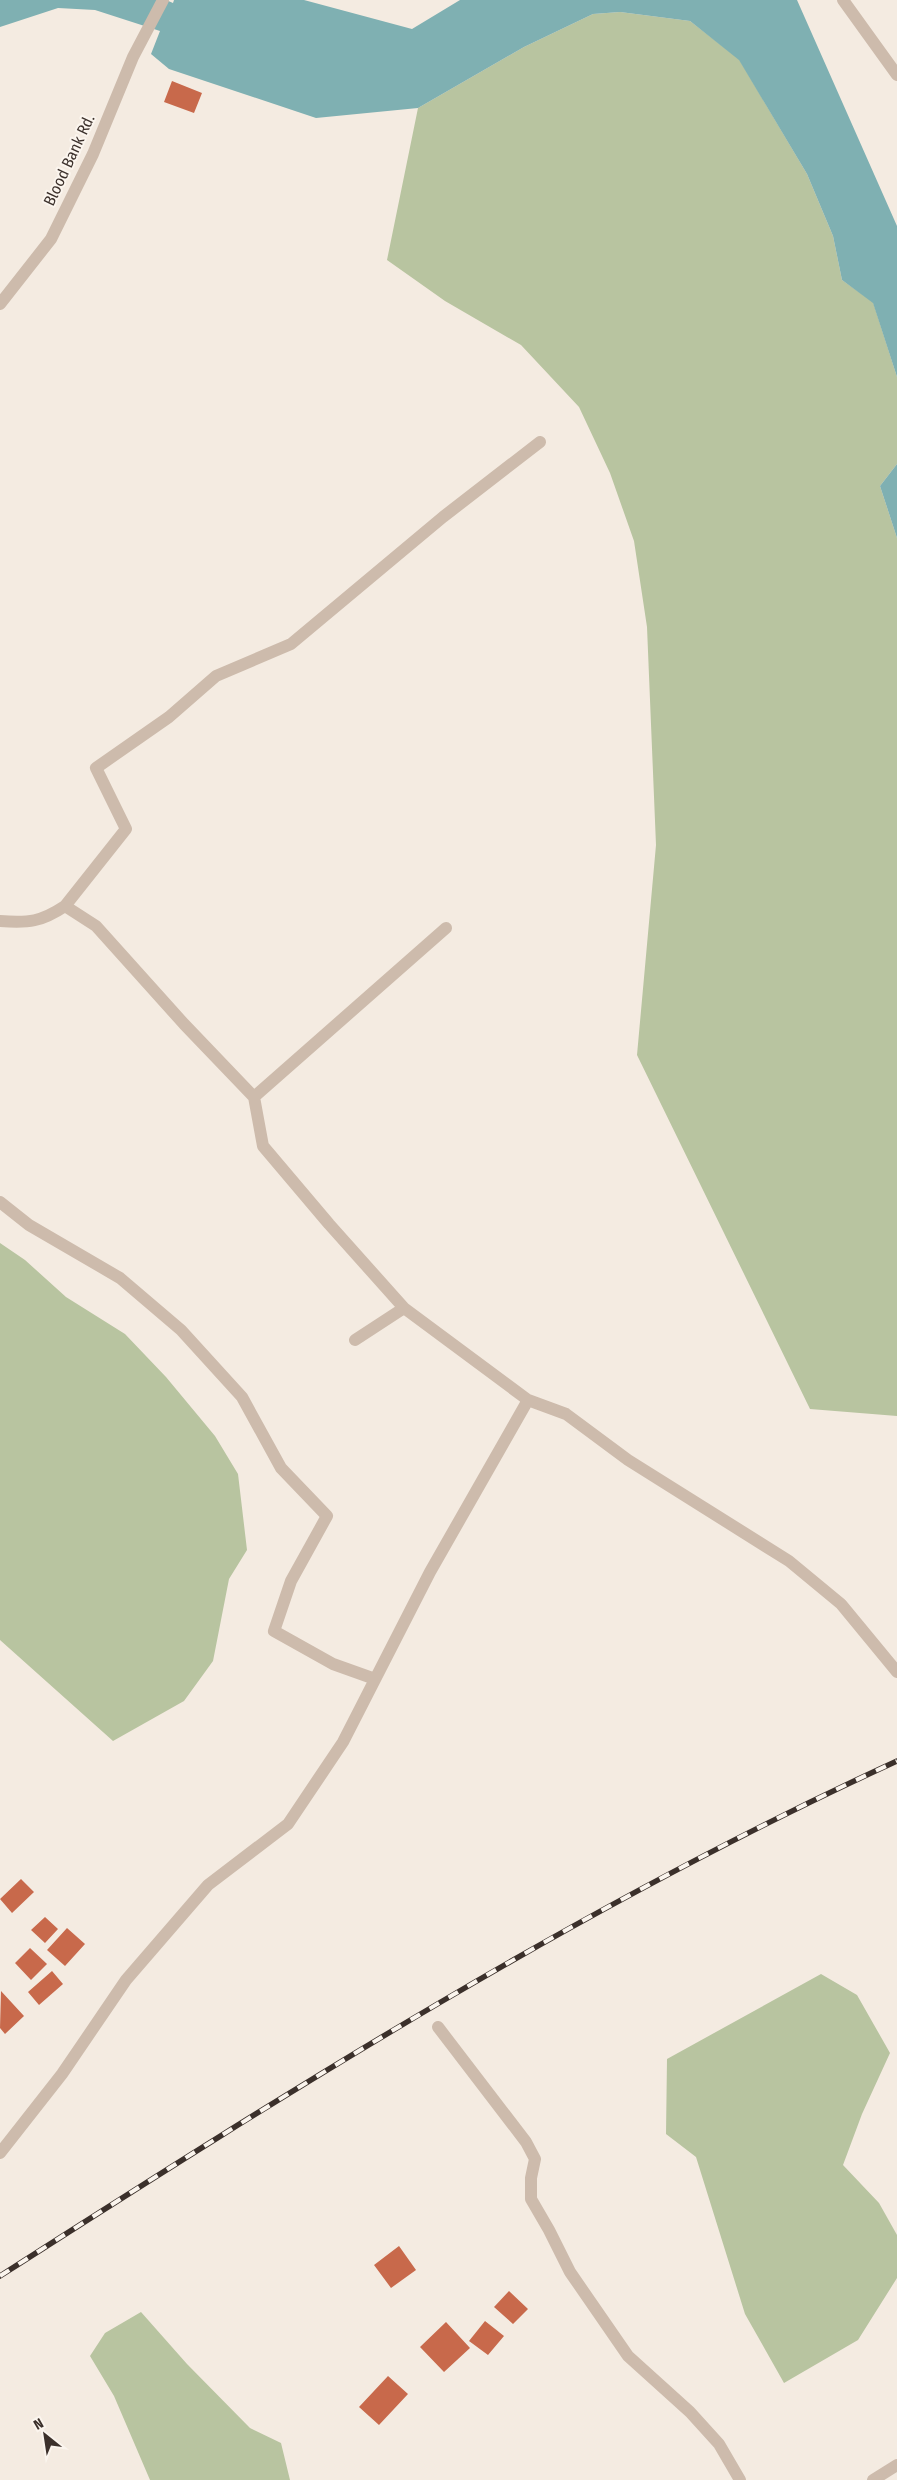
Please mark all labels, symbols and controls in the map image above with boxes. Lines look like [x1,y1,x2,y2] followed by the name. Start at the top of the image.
[40,111,98,209] street label: Blood Bank Rd.
[20,2410,70,2460] north arrow
[31,2415,47,2434] text: N

